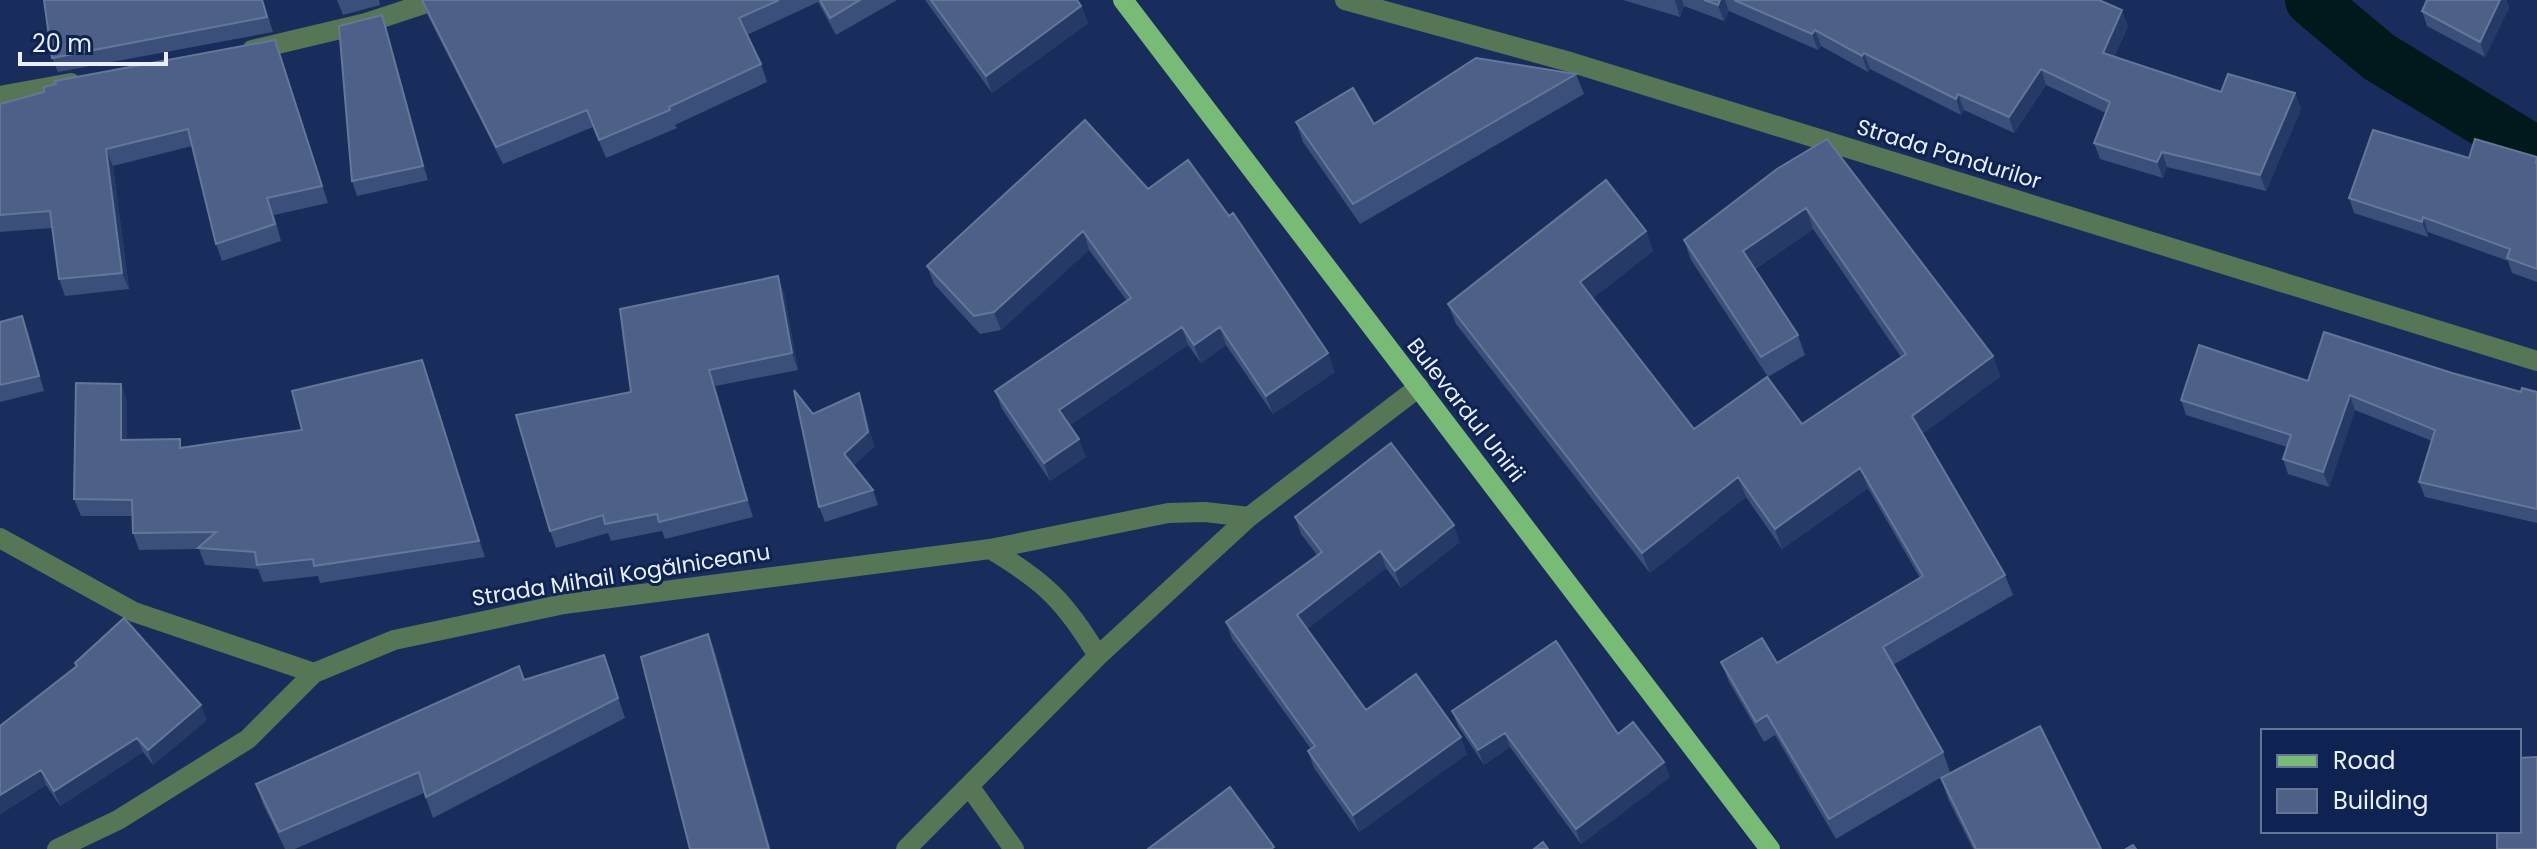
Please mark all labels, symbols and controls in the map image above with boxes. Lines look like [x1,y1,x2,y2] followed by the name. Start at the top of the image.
[20,16,166,66] scale bar
[32,27,92,60] text: 20 m
[1853,111,2045,197] street label: Strada Pandurilor
[1400,331,1532,489] street label: Bulevardul Unirii
[470,536,772,614] street label: Strada Mihail Kogălniceanu
[2261,729,2521,833] legend
[2333,744,2395,777] text: Road
[2333,784,2429,817] text: Building

